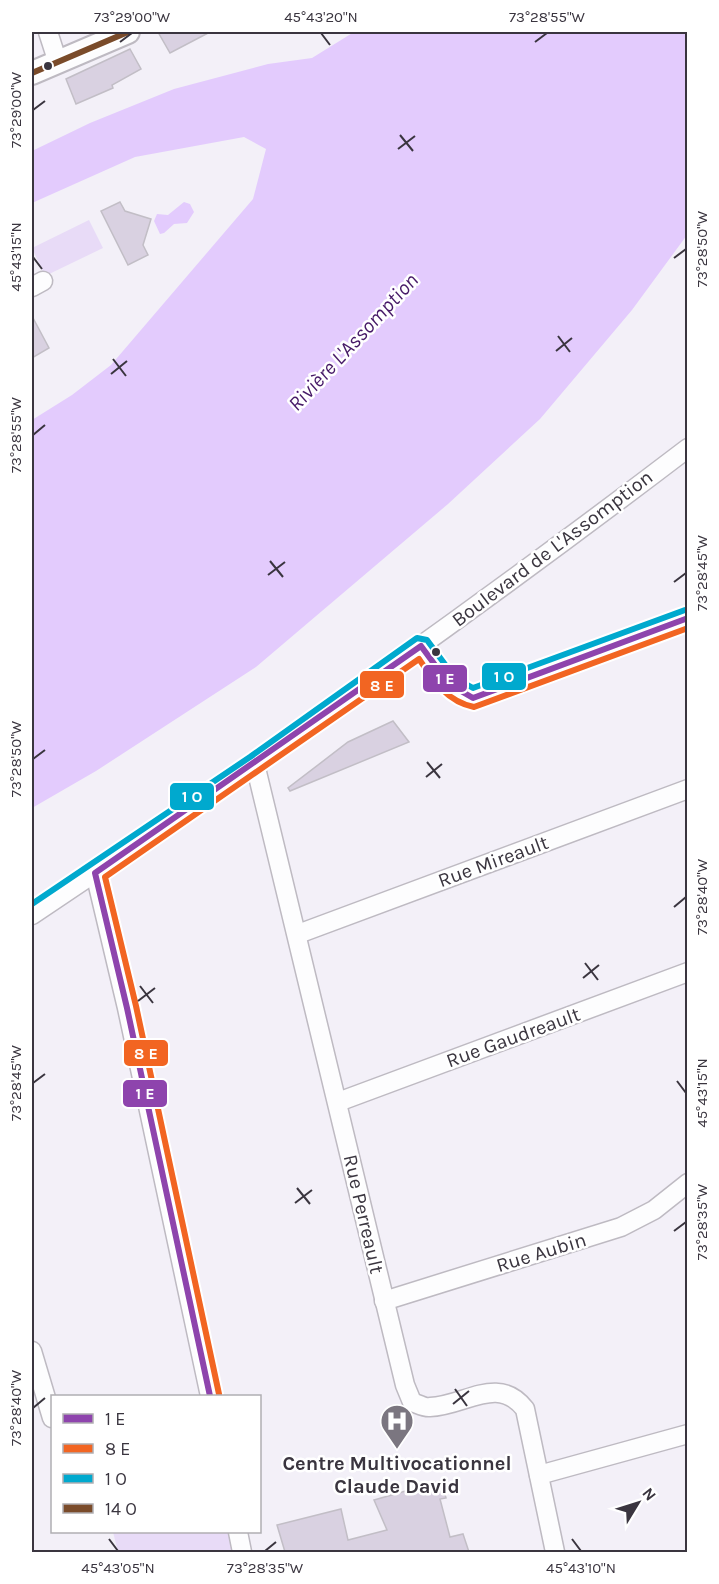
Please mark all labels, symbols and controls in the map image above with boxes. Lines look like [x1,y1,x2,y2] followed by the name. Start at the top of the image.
[94,8,171,26] text: 73°29'00"W
[284,8,358,26] text: 45°43'20"N
[509,8,586,26] text: 73°28'55"W
[42,60,54,72] unlabelled marker
[7,71,25,148] text: 73°29'00"W
[693,210,711,287] text: 73°28'50"W
[7,222,25,292] text: 45°43'15"N
[283,268,423,416] water label: Rivière L'Assomption
[7,396,25,473] text: 73°28'55"W
[447,465,657,631] street label: Boulevard de L'Assomption
[693,535,711,611] text: 73°28'45"W
[430,646,442,658] unlabelled marker
[481,662,527,691] line badge: 1 O
[422,664,468,693] line badge: 1 E
[494,667,514,686] text: 1 O
[435,669,455,688] text: 1 E
[359,670,405,699] line badge: 8 E
[370,676,394,695] text: 8 E
[7,720,25,797] text: 73°28'50"W
[169,782,215,811] line badge: 1 O
[182,787,202,806] text: 1 O
[435,831,552,892] street label: Rue Mireault
[693,858,711,935] text: 73°28'40"W
[443,1002,584,1072] street label: Rue Gaudreault
[123,1039,169,1067] line badge: 8 E
[134,1044,158,1063] text: 8 E
[7,1045,25,1121] text: 73°28'45"W
[693,1058,711,1128] text: 45°43'15"N
[122,1079,168,1108] line badge: 1 E
[135,1084,155,1103] text: 1 E
[339,1152,389,1276] street label: Rue Perreault
[693,1183,711,1260] text: 73°28'35"W
[493,1228,589,1277] street label: Rue Aubin
[7,1369,25,1446] text: 73°28'40"W
[51,1395,261,1533] legend
[379,1403,415,1450] hospital icon: Centre Multivocationnel Claude David
[105,1408,125,1430] text: 1 E
[105,1438,130,1460] text: 8 E
[282,1452,512,1498] place label: Centre Multivocationnel Claude David
[105,1468,127,1490] text: 1 O
[608,1473,668,1533] north arrow
[638,1484,660,1504] text: N
[105,1498,137,1520] text: 14 O
[81,1559,155,1577] text: 45°43'05"N
[227,1559,304,1577] text: 73°28'35"W
[546,1559,616,1577] text: 45°43'10"N

